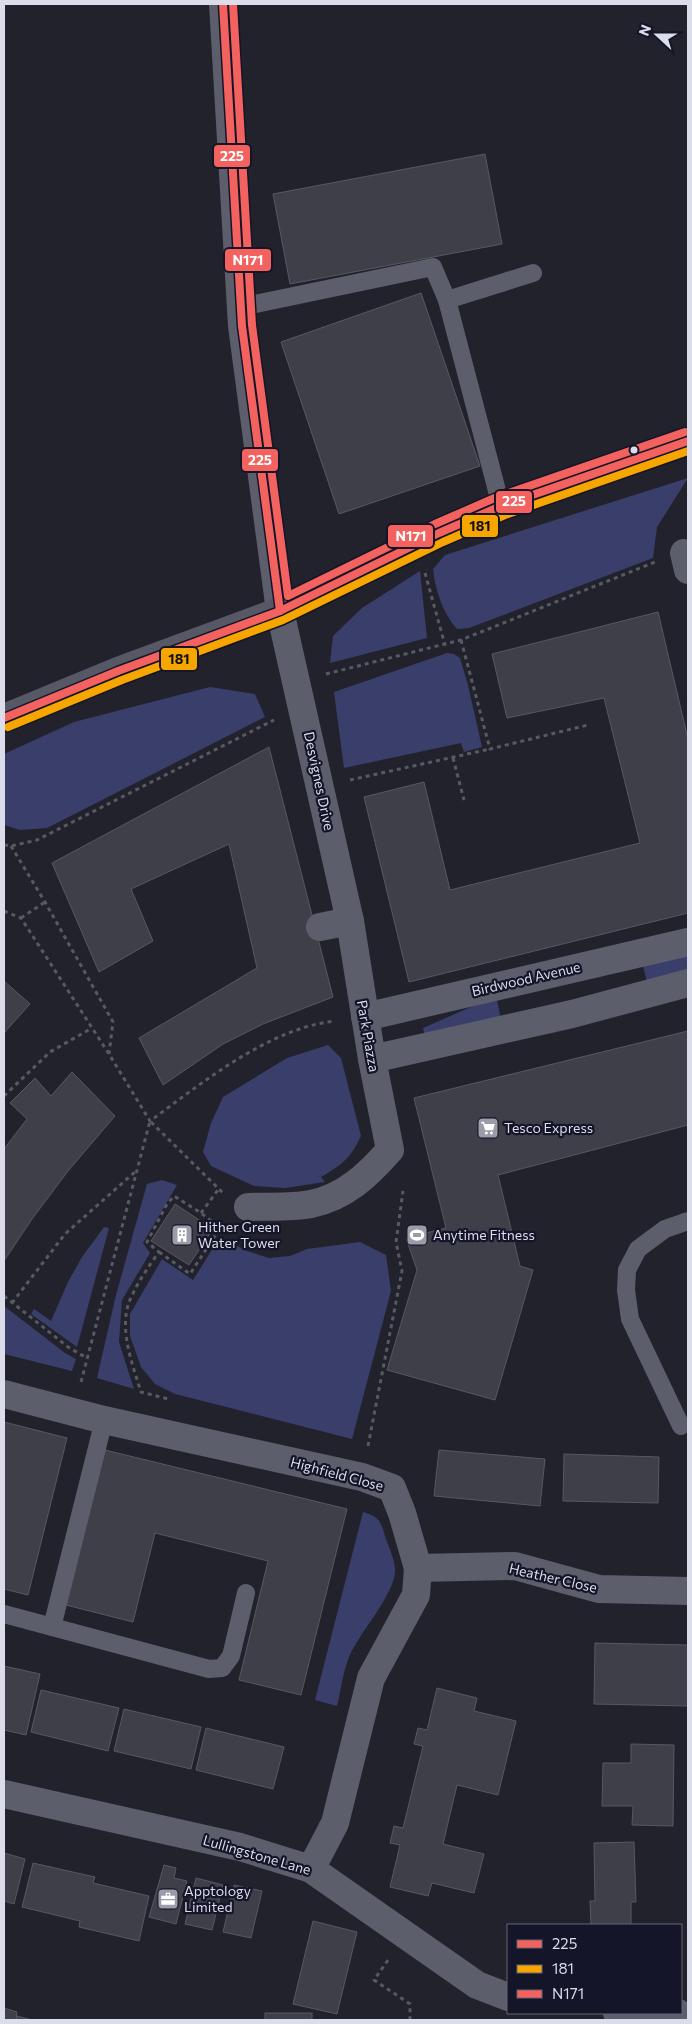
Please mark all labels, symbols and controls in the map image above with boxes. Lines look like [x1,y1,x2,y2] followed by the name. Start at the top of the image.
[632,10,682,60] north arrow
[635,22,654,38] text: N
[213,144,251,168] line badge: 225
[220,147,244,164] text: 225
[224,248,272,272] line badge: N171
[233,251,263,268] text: N171
[629,445,639,455] unlabelled marker
[241,448,279,472] line badge: 225
[248,451,272,468] text: 225
[495,490,533,514] line badge: 225
[502,492,526,509] text: 225
[461,514,499,538] line badge: 181
[469,517,491,534] text: 181
[387,524,434,548] line badge: N171
[396,527,426,544] text: N171
[160,647,198,671] line badge: 181
[168,650,190,667] text: 181
[301,730,338,832] street label: Desvignes Drive
[470,958,582,999] street label: Birdwood Avenue
[354,999,383,1073] street label: Park Piazza
[476,1116,500,1140] supermarket icon: Tesco Express
[504,1119,593,1136] place label: Tesco Express
[198,1218,281,1251] place label: Hither Green Water Tower
[170,1223,194,1247] building icon: Hither Green Water Tower
[405,1223,429,1247] sports icon: Anytime Fitness
[433,1226,535,1243] place label: Anytime Fitness
[289,1453,386,1494] street label: Highfield Close
[507,1559,599,1596] street label: Heather Close
[201,1831,313,1878] street label: Lullingstone Lane
[184,1882,251,1915] place label: Apptology Limited
[156,1887,180,1911] office icon: Apptology Limited
[507,1924,682,2014] legend
[552,1934,577,1952] text: 225
[552,1959,574,1977] text: 181
[552,1984,584,2002] text: N171

